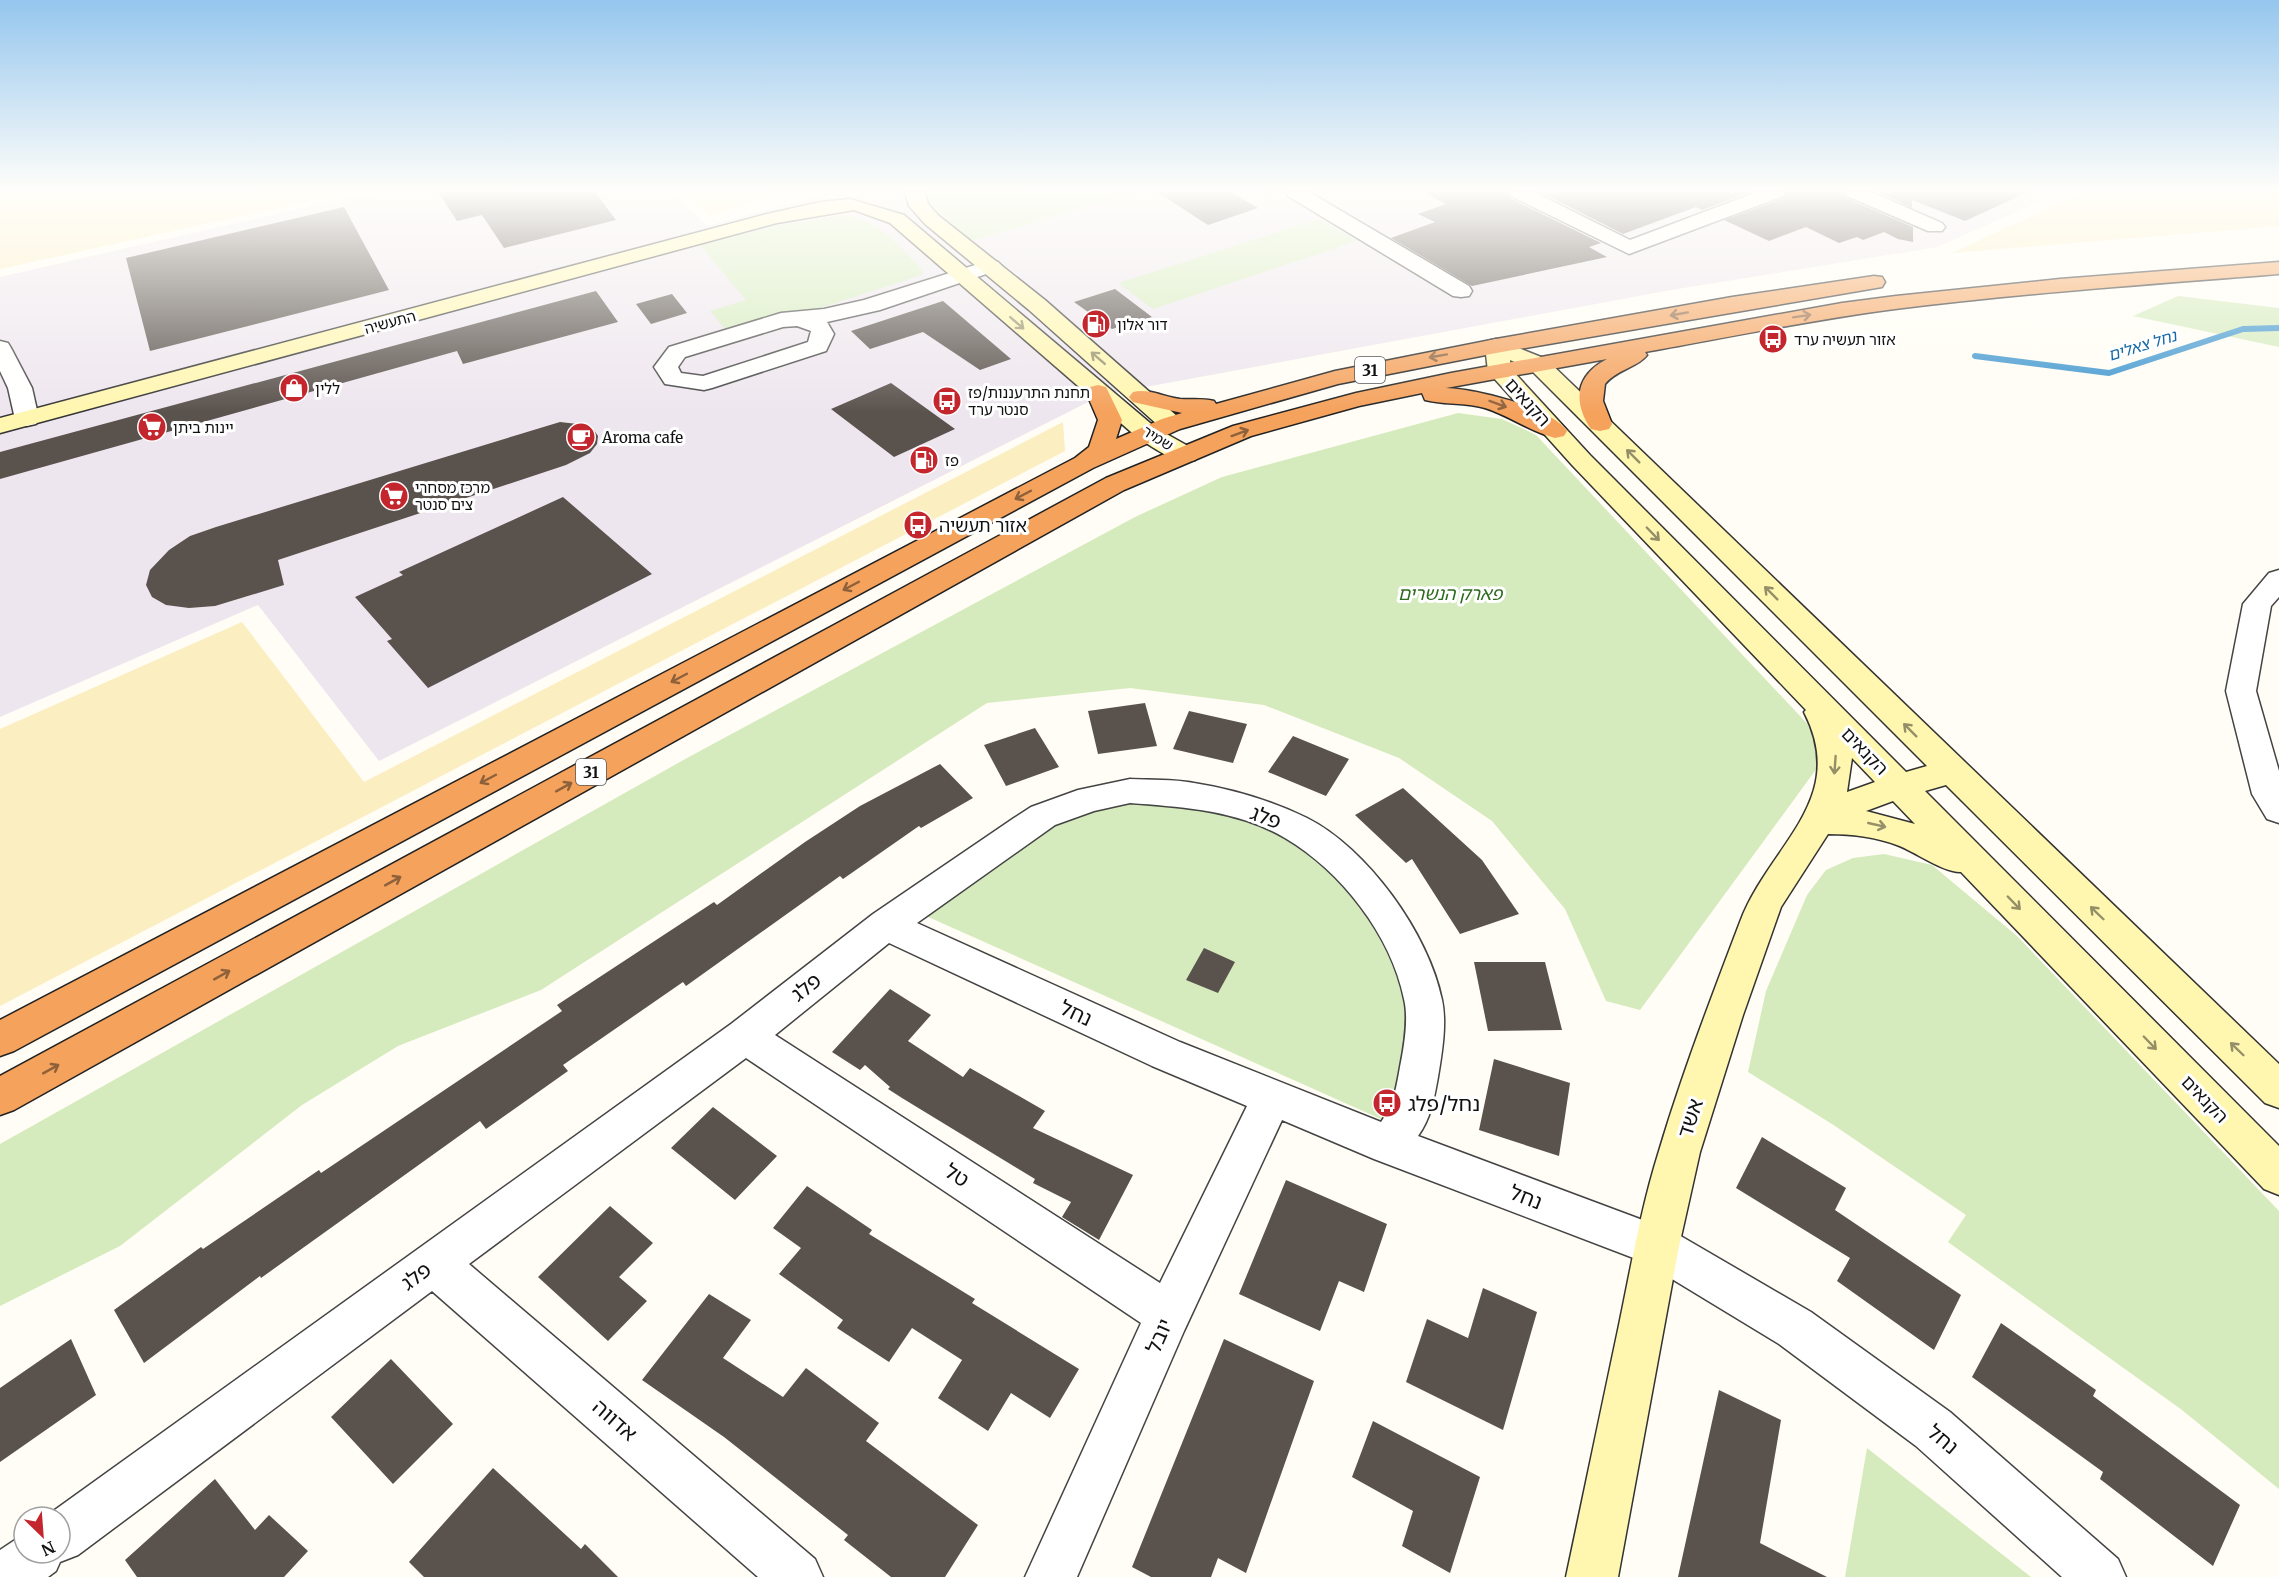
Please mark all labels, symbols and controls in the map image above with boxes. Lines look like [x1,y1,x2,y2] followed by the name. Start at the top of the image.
[362,306,418,338] street label: התעשיה
[1080,308,1112,340] fuel station icon: דור אלון
[1669,309,1689,320] one-way arrow
[1792,311,1812,322] one-way arrow
[1117,315,1168,334] place label: דור אלון
[1009,316,1024,330] one-way arrow
[1757,323,1789,355] bus stop icon: אזור תעשיה ערד
[2105,325,2180,365] water label: נחל צאלים
[1794,330,1896,349] place label: אזור תעשיה ערד
[1091,351,1106,365] one-way arrow
[1429,351,1449,362] one-way arrow
[1355,357,1385,383] road number: 31
[278,372,310,404] shop icon: ללין
[1500,373,1556,431] street label: הקנאים
[315,379,340,398] place label: ללין
[968,383,1090,419] place label: תחנת התרעננות/פז סנטר ערד
[931,385,963,417] bus stop icon: תחנת התרעננות/פז סנטר ערד
[1488,399,1506,410] one-way arrow
[136,411,168,443] supermarket icon: יינות ביתן
[173,418,234,437] place label: יינות ביתן
[565,421,597,453] cafe icon: Aroma cafe
[1139,421,1177,455] street label: שמיר
[1230,426,1249,437] one-way arrow
[601,428,683,447] place label: Aroma cafe
[908,444,940,476] fuel station icon: פז
[1625,449,1640,463] one-way arrow
[945,451,959,470] place label: פז
[415,478,490,514] place label: מרכז מסחרי צים סנטר
[378,480,410,512] supermarket icon: מרכז מסחרי צים סנטר
[1015,490,1033,501] one-way arrow
[902,509,934,541] bus stop icon: אזור תעשיה
[939,514,1027,537] place label: אזור תעשיה
[1646,526,1661,541] one-way arrow
[843,581,861,592] one-way arrow
[1398,582,1503,605] park label: פארק הנשרים
[1764,586,1779,600] one-way arrow
[671,672,688,684] one-way arrow
[1837,722,1893,780] street label: הקנאים
[1903,723,1918,737] one-way arrow
[1830,755,1841,775] one-way arrow
[576,759,606,785] road number: 31
[480,774,498,785] one-way arrow
[555,781,572,793] one-way arrow
[1247,799,1285,835] street label: פלג
[1866,820,1886,831] one-way arrow
[384,875,401,887] one-way arrow
[2006,896,2021,911] one-way arrow
[2090,906,2105,920] one-way arrow
[785,967,827,1007] street label: פלג
[213,969,230,981] one-way arrow
[1055,994,1097,1032] street label: נחל
[2143,1035,2157,1050] one-way arrow
[2230,1042,2245,1057] one-way arrow
[42,1063,59,1075] one-way arrow
[2177,1070,2233,1128] street label: הקנאים
[1371,1087,1403,1119] bus stop icon: נחל/פלג
[1408,1090,1480,1117] place label: נחל/פלג
[1671,1095,1709,1141] street label: אשד
[939,1157,975,1193] street label: טל
[1506,1179,1546,1215] street label: נחל
[395,1256,437,1296] street label: פלג
[1139,1314,1179,1358] street label: יובל
[587,1393,643,1447] street label: אדווה
[1922,1418,1964,1460] street label: נחל
[12,1505,72,1565] north arrow
[38,1537,58,1560] text: N

